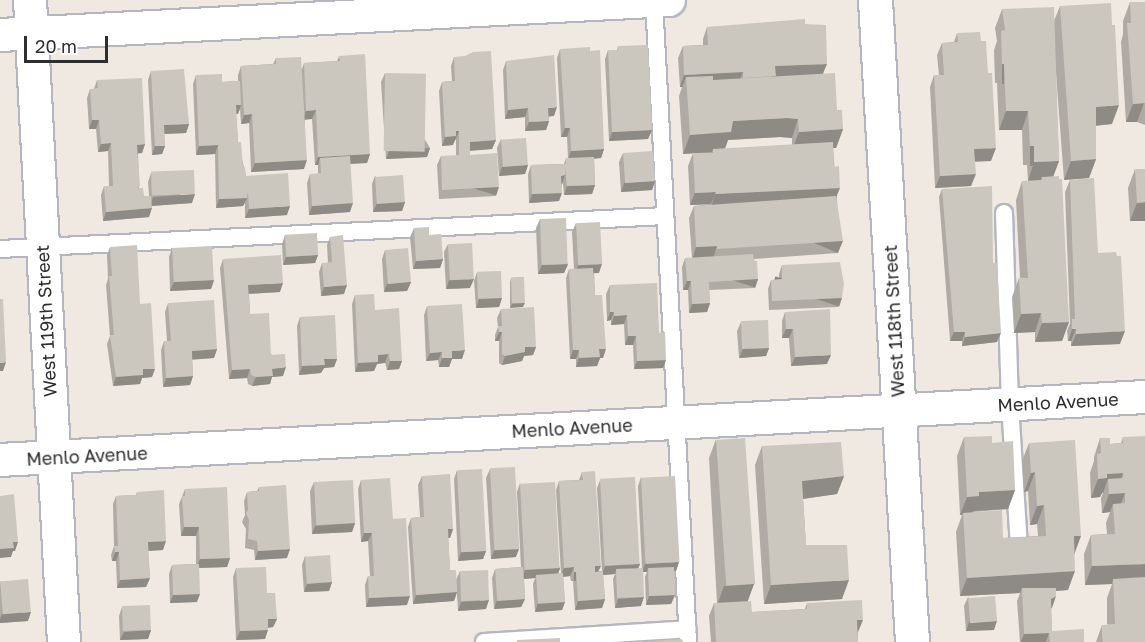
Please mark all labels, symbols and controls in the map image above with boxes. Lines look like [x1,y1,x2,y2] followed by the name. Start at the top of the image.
[27,24,111,62] scale bar
[35,35,77,57] text: 20 m
[31,244,61,398] street label: West 119th Street
[879,244,909,398] street label: West 118th Street
[997,388,1119,416] street label: Menlo Avenue
[511,414,633,442] street label: Menlo Avenue
[26,442,148,470] street label: Menlo Avenue

